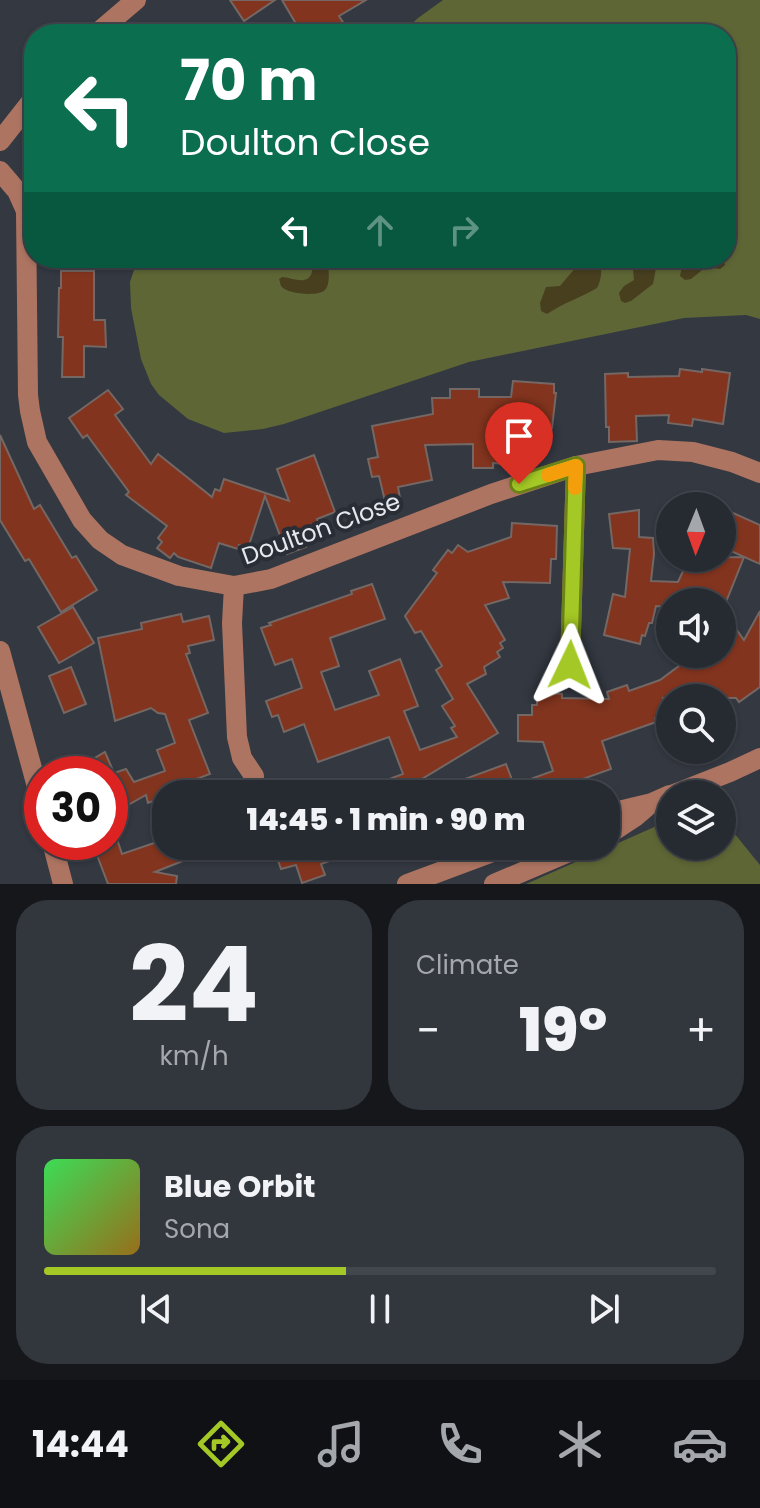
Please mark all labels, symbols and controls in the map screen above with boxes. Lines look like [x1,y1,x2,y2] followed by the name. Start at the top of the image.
[180,41,318,120] text: 70 m
[48,56,152,160] icon: left
[180,117,430,168] text: Doulton Close
[274,208,318,252] icon: left
[358,208,402,252] icon: ahead
[442,208,486,252] icon: right
[485,402,553,484] pin
[497,414,541,458] icon: arrive
[237,485,405,573] street label: Doulton Close
[656,492,736,572] north arrow
[656,492,736,860] map controls
[656,588,736,668] button: sound
[528,623,612,707] position arrow
[656,684,736,764] button: search
[24,756,128,860] speed limit sign: 30
[656,780,736,860] button: layers
[247,798,525,841] text: 14:45 · 1 min · 90 m
[129,912,259,1057] text: 24
[416,947,519,983] text: Climate
[519,988,607,1072] text: 19°
[416,1000,440,1061] text: −
[686,1000,716,1061] text: +
[159,1038,229,1074] text: km/h
[164,1165,316,1208] text: Blue Orbit
[164,1211,230,1247] text: Sona
[134,1287,178,1331] icon: previous
[358,1287,402,1331] icon: pause
[582,1287,626,1331] icon: next
[193,1416,249,1472] icon: directions
[313,1416,369,1472] icon: music
[432,1416,488,1472] icon: phone
[552,1416,608,1472] icon: climate
[672,1416,728,1472] icon: car
[32,1419,129,1470] text: 14:44

